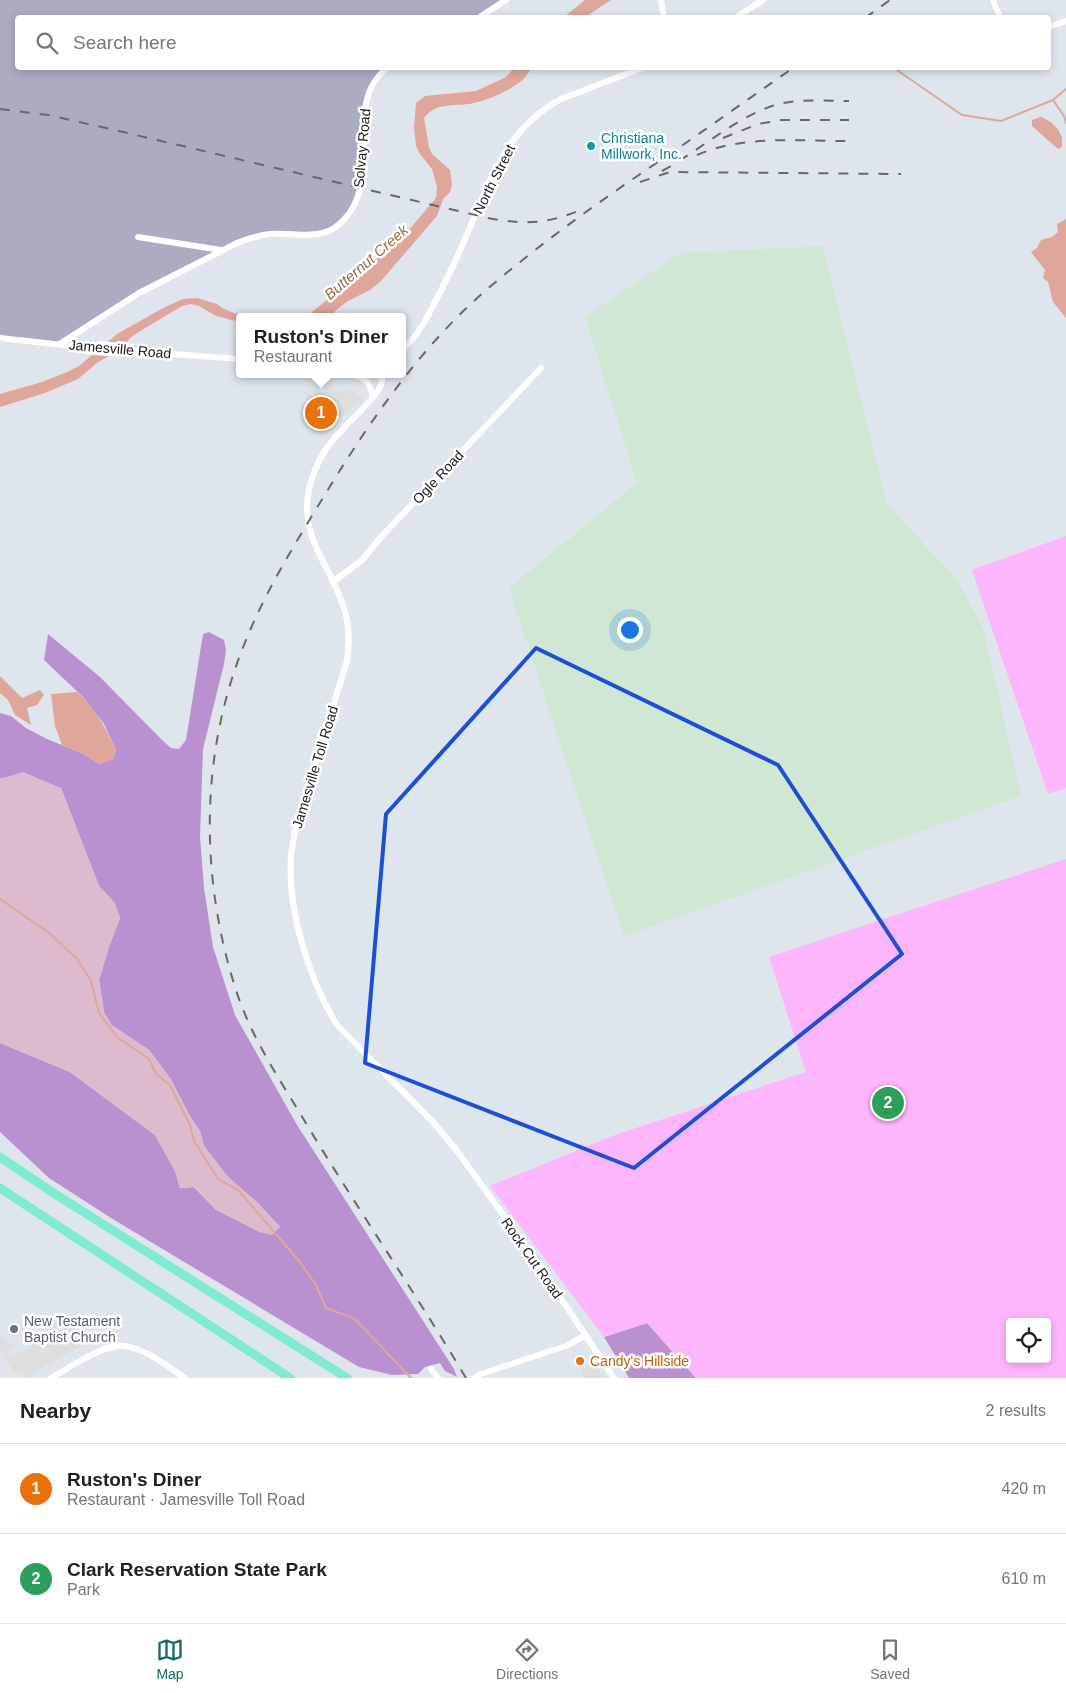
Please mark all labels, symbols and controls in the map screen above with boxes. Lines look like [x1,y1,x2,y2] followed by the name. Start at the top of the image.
[15,15,1051,70] search box
[33,29,61,57] icon: search
[73,32,177,53] text: Search here
[351,108,373,188] street label: Solvay Road
[601,130,682,162] place label: Christiana Millwork, Inc.
[585,140,597,152] marker: Christiana Millwork, Inc.
[470,142,518,216] street label: North Street
[321,220,412,303] water label: Butternut Creek
[236,313,406,378] popup
[254,326,388,347] text: Ruston's Diner
[68,337,172,361] street label: Jamesville Road
[254,348,332,365] text: Restaurant
[305,394,337,432] pin: 1
[409,447,467,507] street label: Ogle Road
[617,617,643,643] your location
[289,704,341,830] street label: Jamesville Toll Road
[872,1084,904,1122] pin: 2
[498,1215,566,1301] street label: Rock Cut Road
[24,1313,120,1345] place label: New Testament Baptist Church
[1006,1318,1051,1363] map controls
[1006,1318,1051,1363] button: locate
[8,1323,20,1335] marker: New Testament Baptist Church
[590,1353,689,1369] place label: Candy's Hillside
[574,1355,586,1367] marker: Candy's Hillside
[20,1399,91,1422] text: Nearby
[986,1402,1046,1419] text: 2 results
[67,1469,201,1490] text: Ruston's Diner
[32,1480,40,1497] text: 1
[1002,1480,1046,1497] text: 420 m
[67,1491,305,1508] text: Restaurant · Jamesville Toll Road
[67,1559,327,1580] text: Clark Reservation State Park
[32,1570,40,1587] text: 2
[1002,1570,1046,1587] text: 610 m
[67,1581,100,1598] text: Park
[156,1636,184,1682] tab: Map
[496,1636,558,1682] tab: Directions
[870,1636,910,1682] tab: Saved

